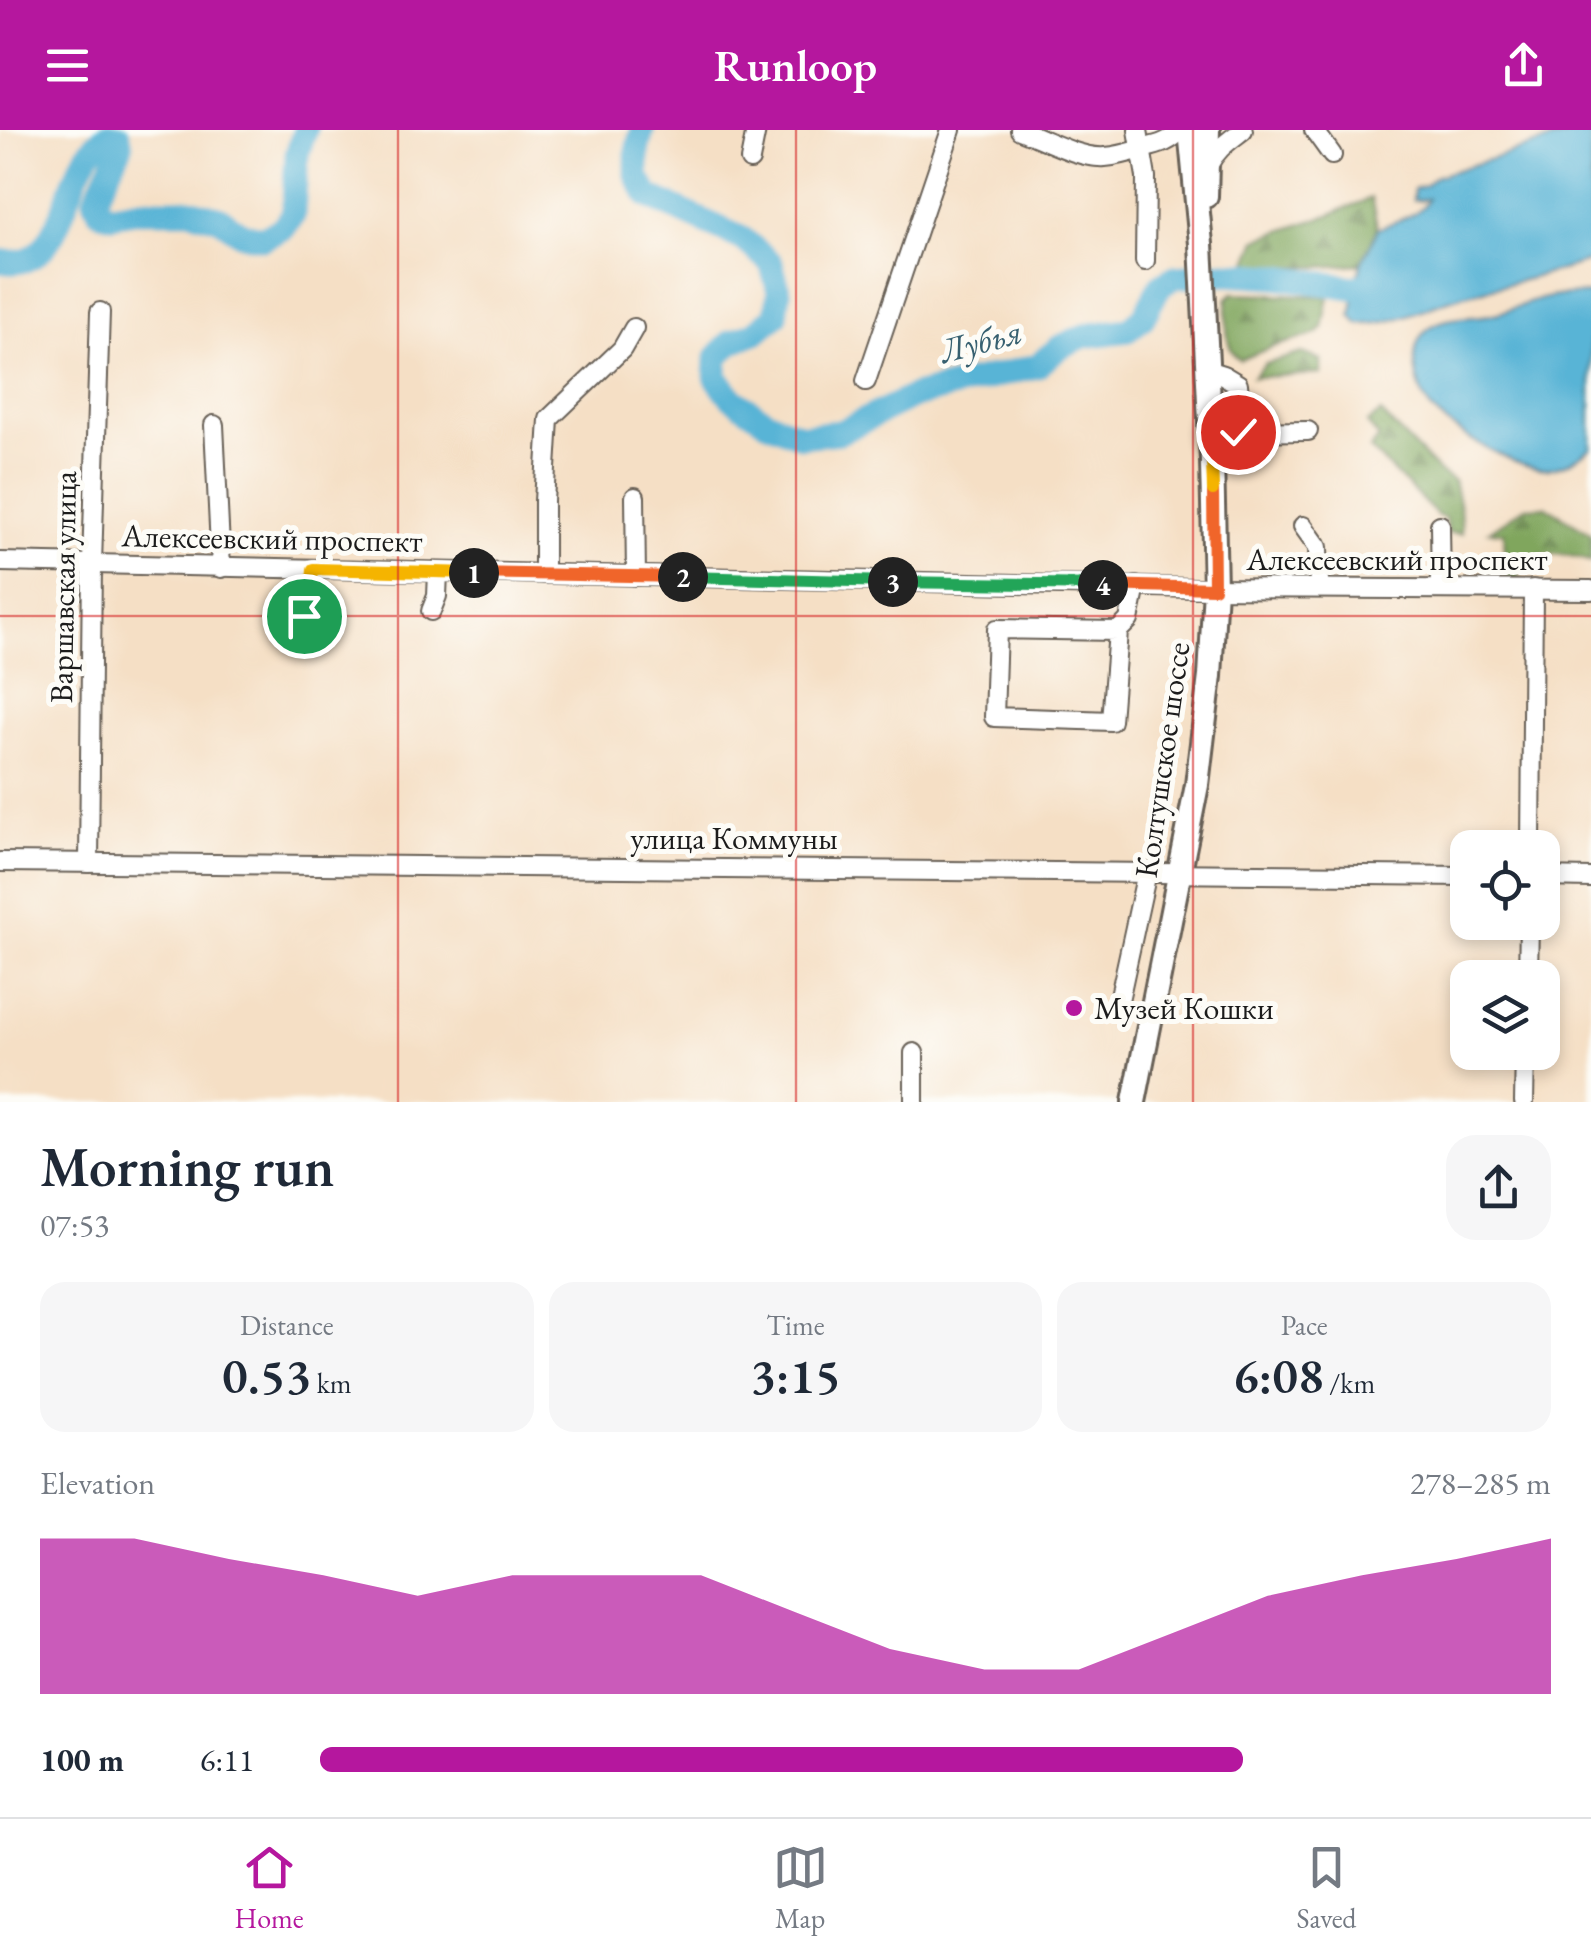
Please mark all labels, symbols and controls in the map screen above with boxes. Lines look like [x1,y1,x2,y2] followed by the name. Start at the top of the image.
[714,36,877,94] text: Runloop
[40,38,95,93] icon: menu
[1496,38,1551,93] icon: share
[933,308,1027,374] water label: Лубья
[1196,390,1281,475] pin
[1211,405,1266,460] icon: check
[40,470,86,703] street label: Варшавская улица
[120,514,423,562] street label: Алексеевский проспект
[1245,538,1548,580] street label: Алексеевский проспект
[449,548,499,598] pin: 1
[658,552,708,602] pin: 2
[467,555,481,591] text: 1
[868,557,918,607] pin: 3
[676,559,690,595] text: 2
[1078,560,1128,610] pin: 4
[886,564,900,600] text: 3
[1096,567,1110,603] text: 4
[262,574,347,659] pin
[277,589,332,644] icon: arrive
[1125,640,1199,880] street label: Колтушское шоссе
[630,817,838,859] street label: улица Коммуны
[1450,830,1560,1070] map controls
[1450,830,1560,940] button: locate
[1450,960,1560,1070] button: layers
[1094,987,1274,1029] place label: Музей Кошки
[1063,997,1085,1019] marker: Музей Кошки
[40,1131,334,1202] text: Morning run
[1446,1135,1551,1240] button: share
[40,1204,109,1246] text: 07:53
[240,1307,334,1343] text: Distance
[766,1307,825,1343] text: Time
[1281,1307,1328,1343] text: Pace
[222,1343,311,1408] text: 0.53
[750,1343,841,1408] text: 3:15
[1233,1343,1324,1408] text: 6:08
[311,1365,352,1401] text: km
[1324,1365,1375,1401] text: /km
[40,1462,155,1504] text: Elevation
[1410,1462,1551,1504] text: 278–285 m
[40,1739,124,1781] text: 100 m
[200,1739,254,1781] text: 6:11
[234,1840,304,1936] tab: Home
[773,1840,828,1936] tab: Map
[1297,1840,1357,1936] tab: Saved

